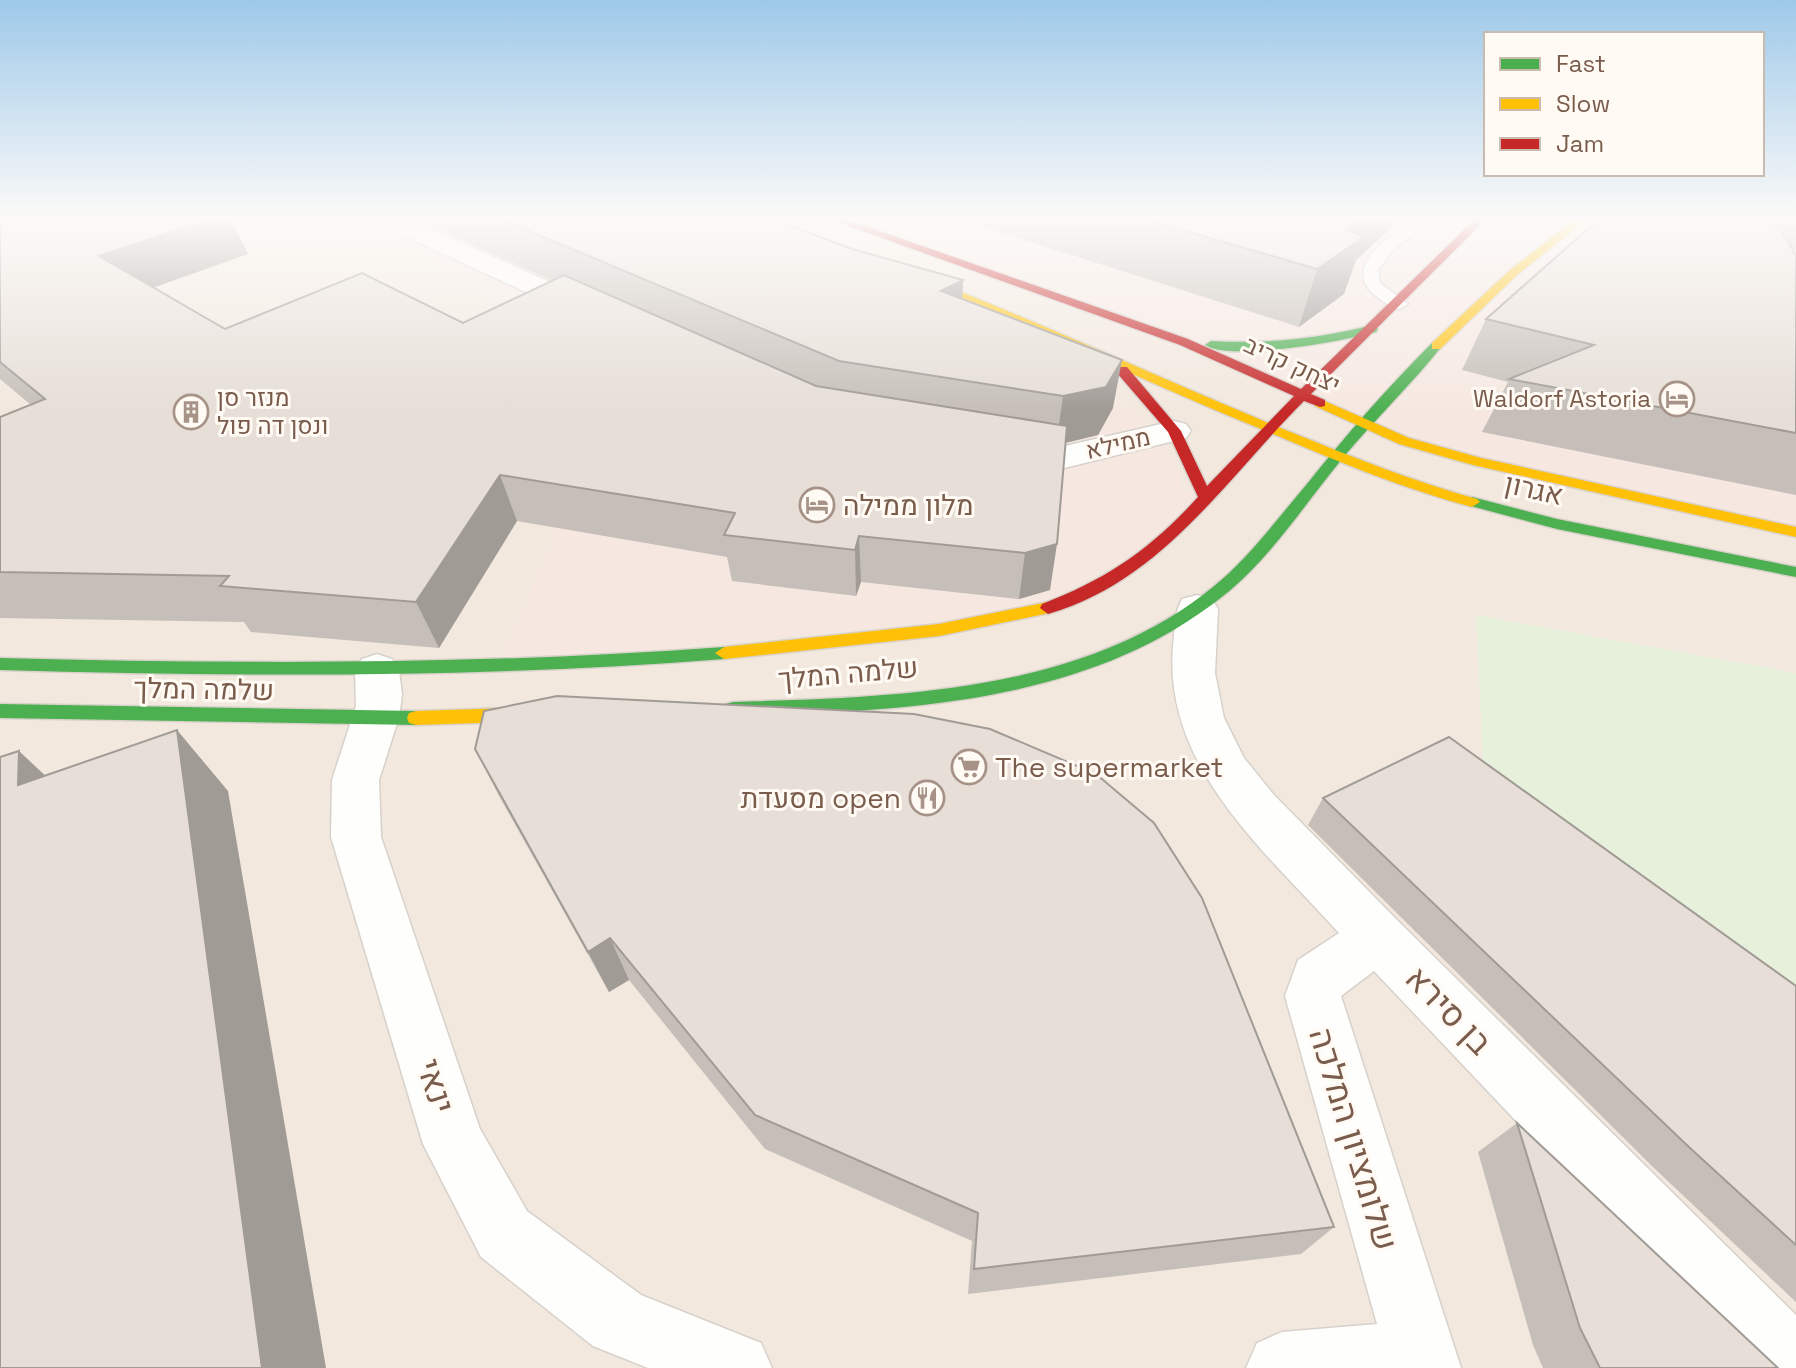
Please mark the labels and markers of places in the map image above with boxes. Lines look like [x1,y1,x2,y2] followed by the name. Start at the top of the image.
[1658,380,1696,418] hotel icon: Waldorf Astoria
[217,382,328,441] place label: מנזר סן ונסן דה פול
[1473,383,1651,414] place label: Waldorf Astoria
[172,393,210,431] building icon: מנזר סן ונסן דה פול
[798,486,836,524] hotel icon: מלון ממילה
[843,487,973,523] place label: מלון ממילה
[950,748,988,786] supermarket icon: The supermarket
[995,749,1223,785] place label: The supermarket
[908,779,946,817] restaurant icon: מסעדת open
[741,780,901,816] place label: מסעדת open

